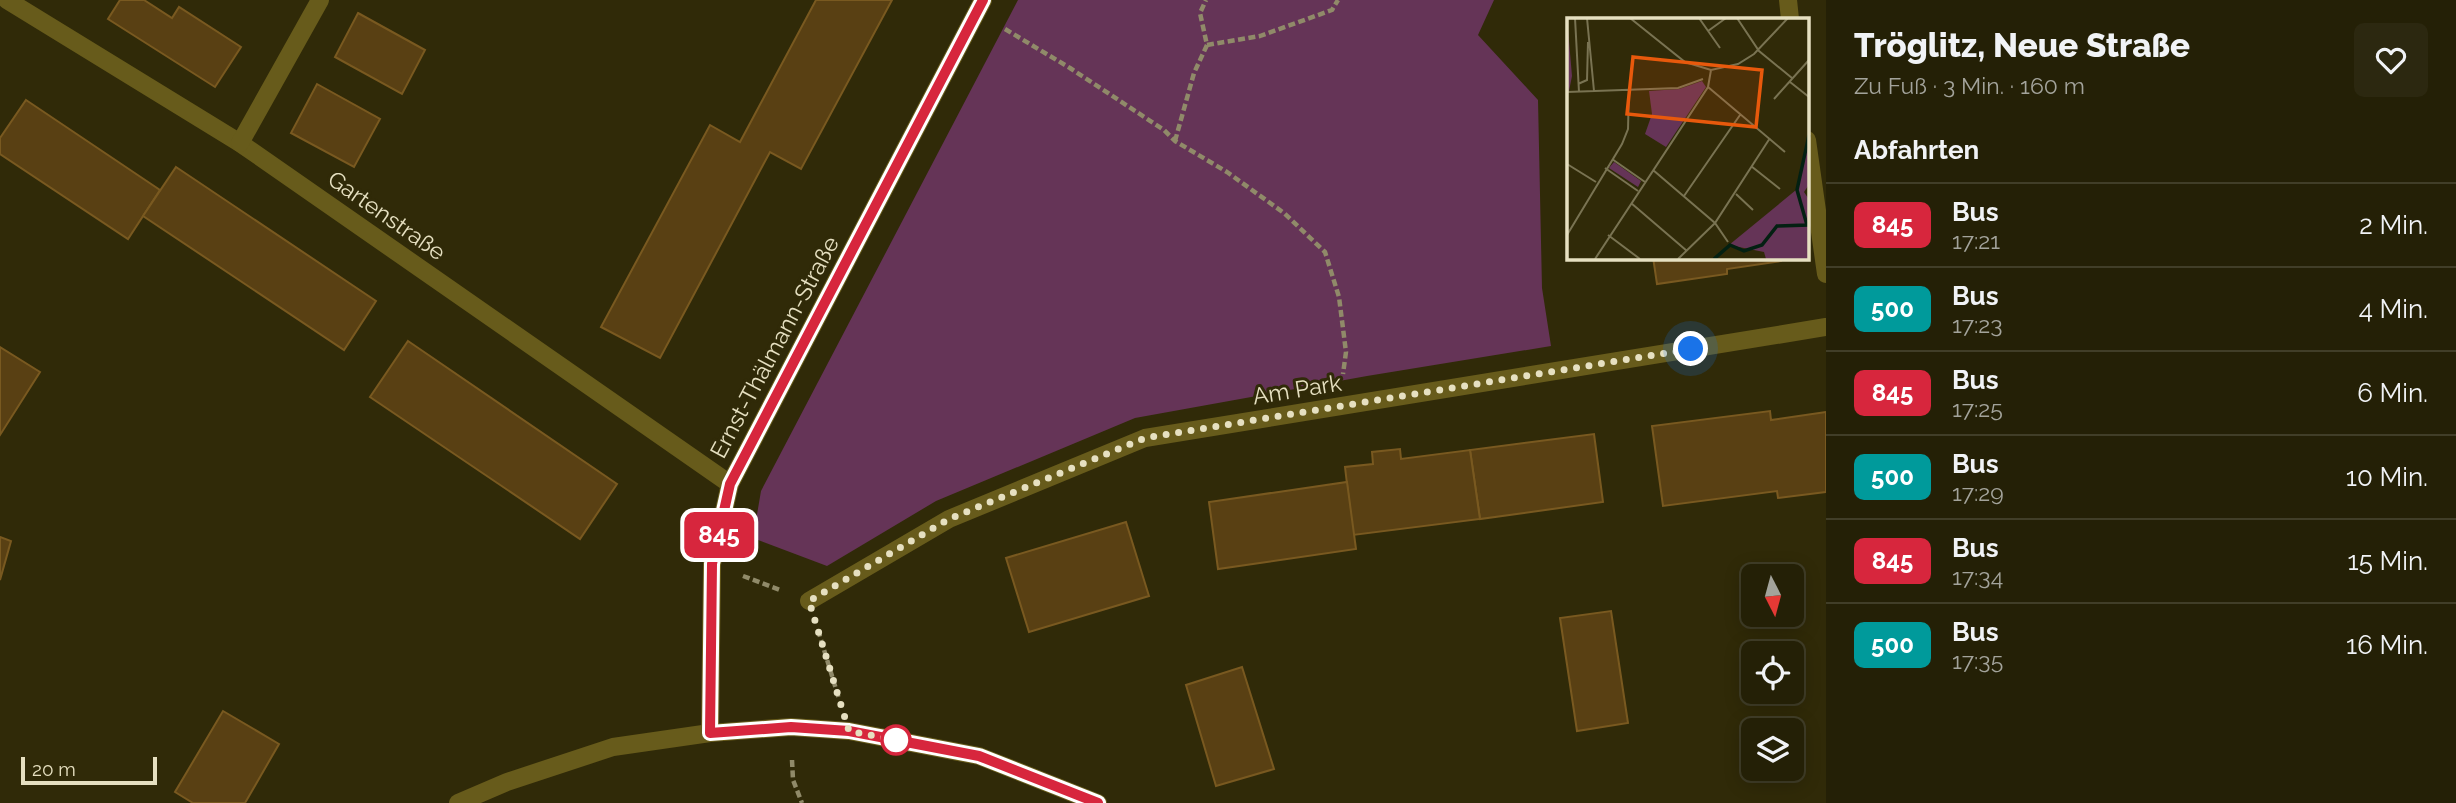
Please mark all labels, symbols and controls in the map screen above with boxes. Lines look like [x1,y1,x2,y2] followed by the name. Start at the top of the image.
[1567,18,1808,259] inset map
[2354,23,2428,97] button: heart
[1854,26,2190,65] text: Tröglitz, Neue Straße
[1854,72,2085,99] text: Zu Fuß · 3 Min. · 160 m
[1854,135,1979,165] text: Abfahrten
[323,165,451,265] street label: Gartenstraße
[1952,197,1999,227] text: Bus
[1872,210,1913,239] text: 845
[2359,210,2428,240] text: 2 Min.
[1952,227,2000,254] text: 17:21
[704,232,844,462] street label: Ernst-Thälmann-Straße
[1952,281,1999,311] text: Bus
[1871,294,1914,323] text: 500
[2359,294,2428,324] text: 4 Min.
[1952,311,2003,338] text: 17:23
[1673,331,1708,366] your location
[1952,365,1999,395] text: Bus
[1251,369,1343,409] street label: Am Park
[1872,378,1913,407] text: 845
[2357,378,2428,408] text: 6 Min.
[1952,395,2003,422] text: 17:25
[1952,449,1999,479] text: Bus
[1871,462,1914,491] text: 500
[2346,462,2428,492] text: 10 Min.
[1952,479,2004,506] text: 17:29
[679,512,759,558] line badge: 845
[698,520,740,549] text: 845
[1952,533,1999,563] text: Bus
[1872,546,1913,575] text: 845
[2348,546,2428,576] text: 15 Min.
[1952,563,2003,590] text: 17:34
[1741,564,1804,626] north arrow
[1741,564,1804,781] map controls
[1952,617,1999,647] text: Bus
[1871,630,1914,659] text: 500
[2346,630,2428,660] text: 16 Min.
[1741,641,1804,704] button: locate
[1952,647,2003,674] text: 17:35
[1741,718,1804,781] button: layers
[881,725,911,755] unlabelled marker
[21,754,158,786] scale bar
[32,758,76,780] text: 20 m

